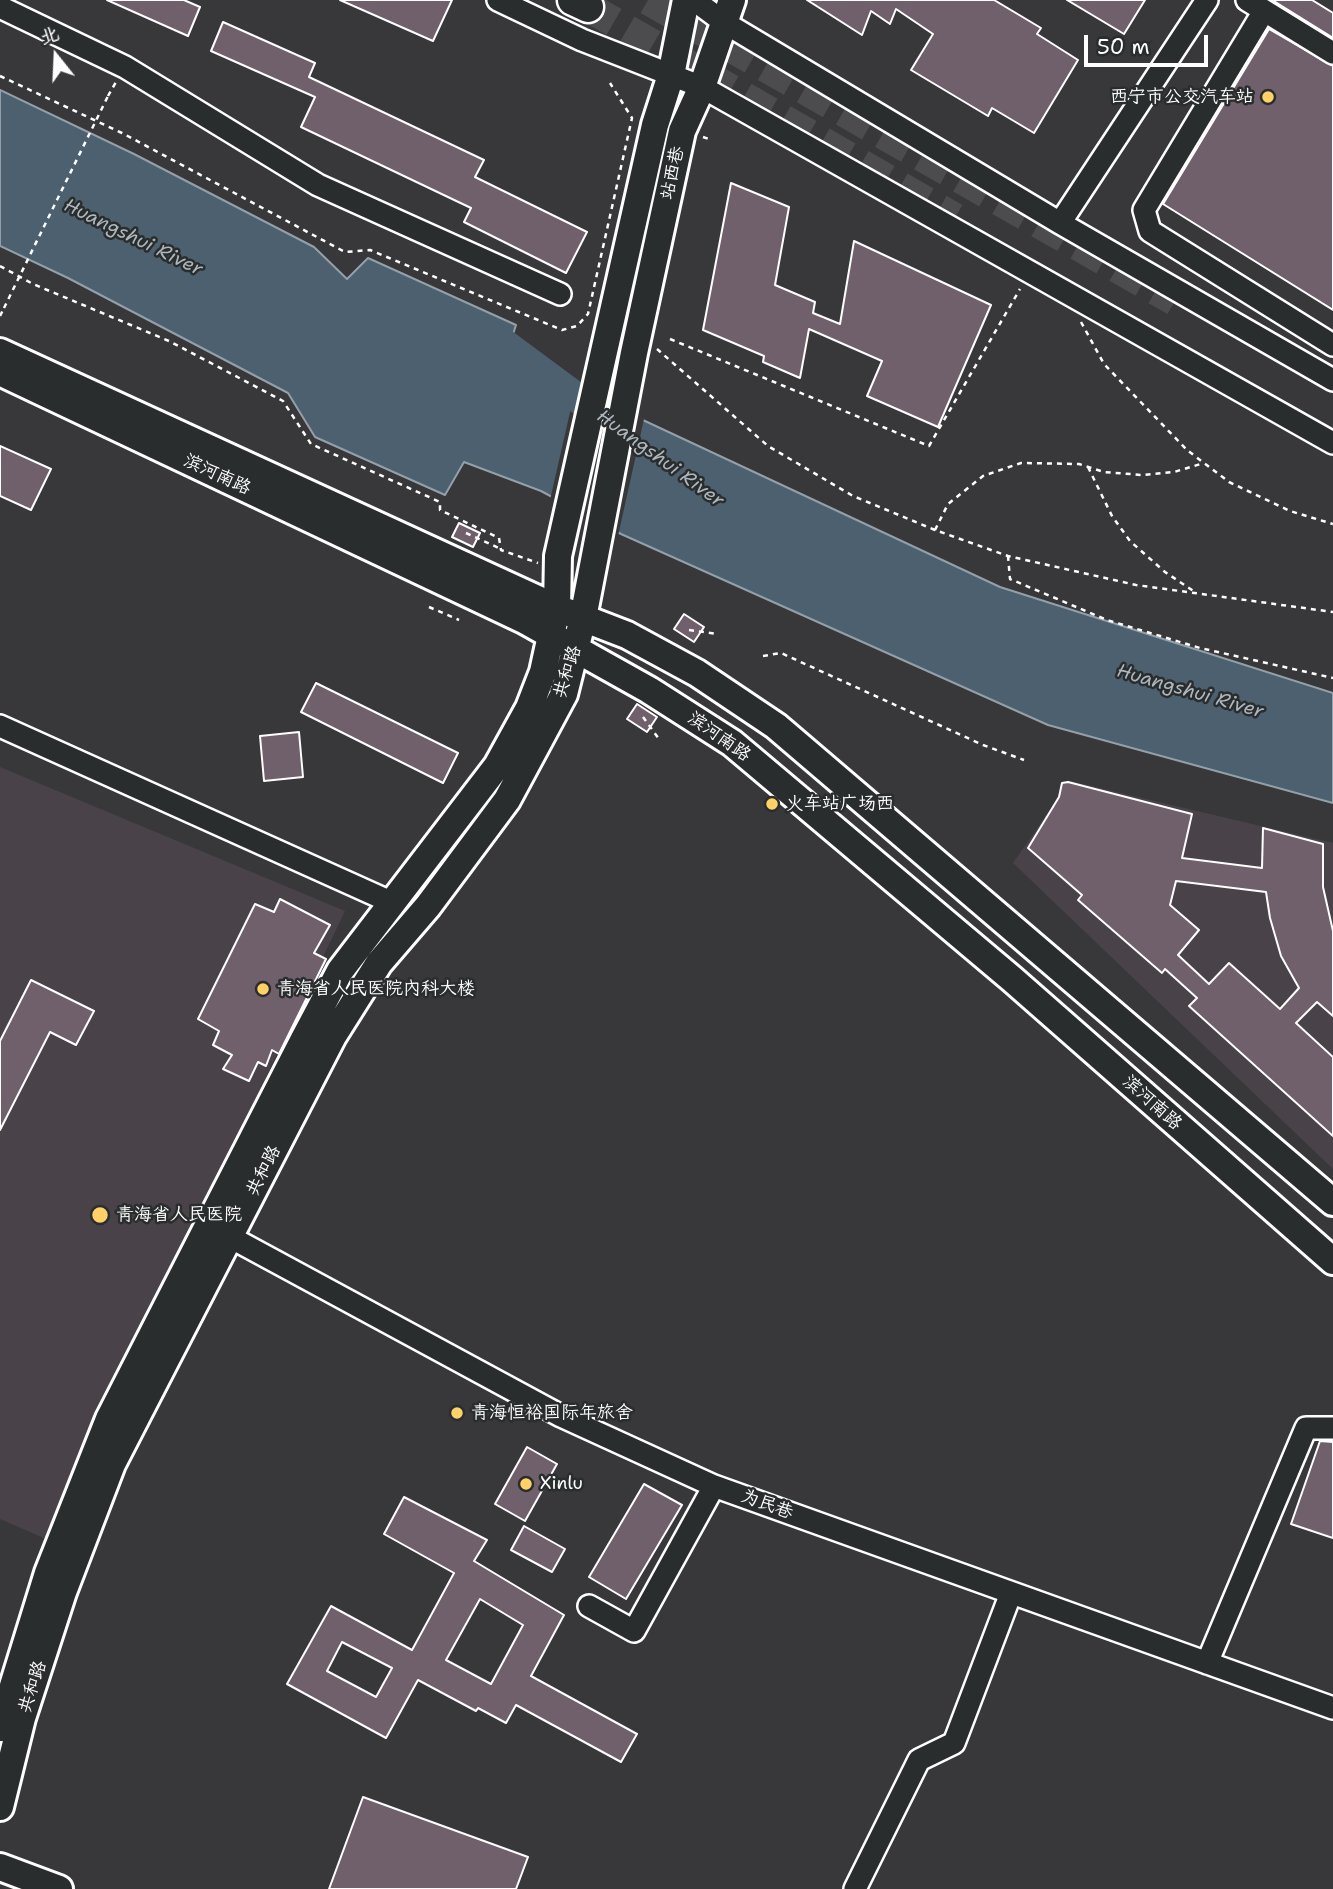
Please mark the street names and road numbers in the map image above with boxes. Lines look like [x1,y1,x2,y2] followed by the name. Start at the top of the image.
[657,144,689,202] street label: 站西巷
[180,450,254,500] street label: 滨河南路
[550,643,586,701] street label: 共和路
[683,708,755,766] street label: 滨河南路
[1118,1071,1186,1135] street label: 滨河南路
[242,1142,286,1200] street label: 共和路
[738,1486,796,1524] street label: 为民巷
[14,1658,52,1716] street label: 共和路

